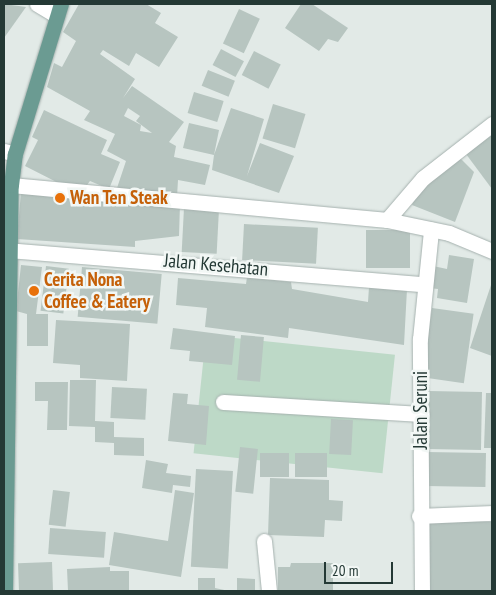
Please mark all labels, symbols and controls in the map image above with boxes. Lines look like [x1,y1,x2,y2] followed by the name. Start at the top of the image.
[70,187,168,209] place label: Wan Ten Steak
[54,192,66,204] marker: Wan Ten Steak
[163,249,269,281] street label: Jalan Kesehatan
[44,269,150,313] place label: Cerita Nona Coffee & Eatery
[28,285,40,297] marker: Cerita Nona Coffee & Eatery
[410,371,432,449] street label: Jalan Seruni
[326,552,395,584] scale bar
[332,561,358,580] text: 20 m

